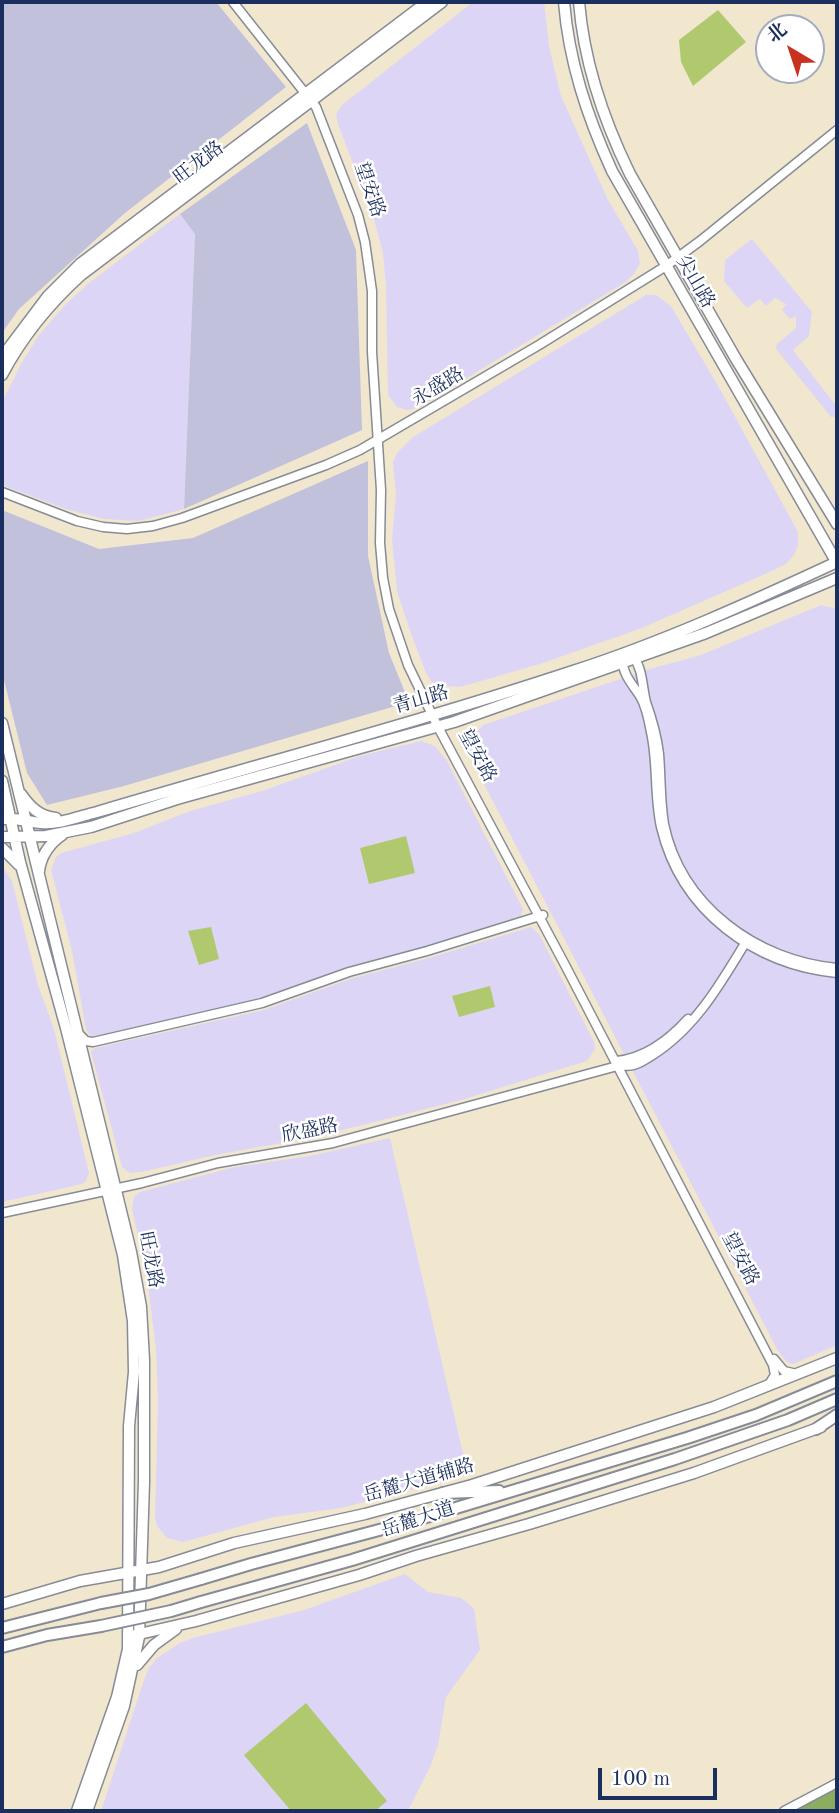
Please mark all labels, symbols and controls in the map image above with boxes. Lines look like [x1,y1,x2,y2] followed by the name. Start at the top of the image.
[755,14,825,84] north arrow
[764,20,791,47] text: 北
[169,137,229,189] street label: 旺龙路
[349,159,389,221] street label: 望安路
[671,252,719,312] street label: 尖山路
[408,363,468,411] street label: 永盛路
[390,681,452,719] street label: 青山路
[453,726,501,786] street label: 望安路
[280,1114,340,1148] street label: 欣盛路
[717,1228,763,1290] street label: 望安路
[133,1230,167,1290] street label: 旺龙路
[361,1454,477,1508] street label: 岳麓大道辅路
[378,1497,458,1543] street label: 岳麓大道
[601,1754,720,1798] scale bar
[611,1769,670,1790] text: 100 m

